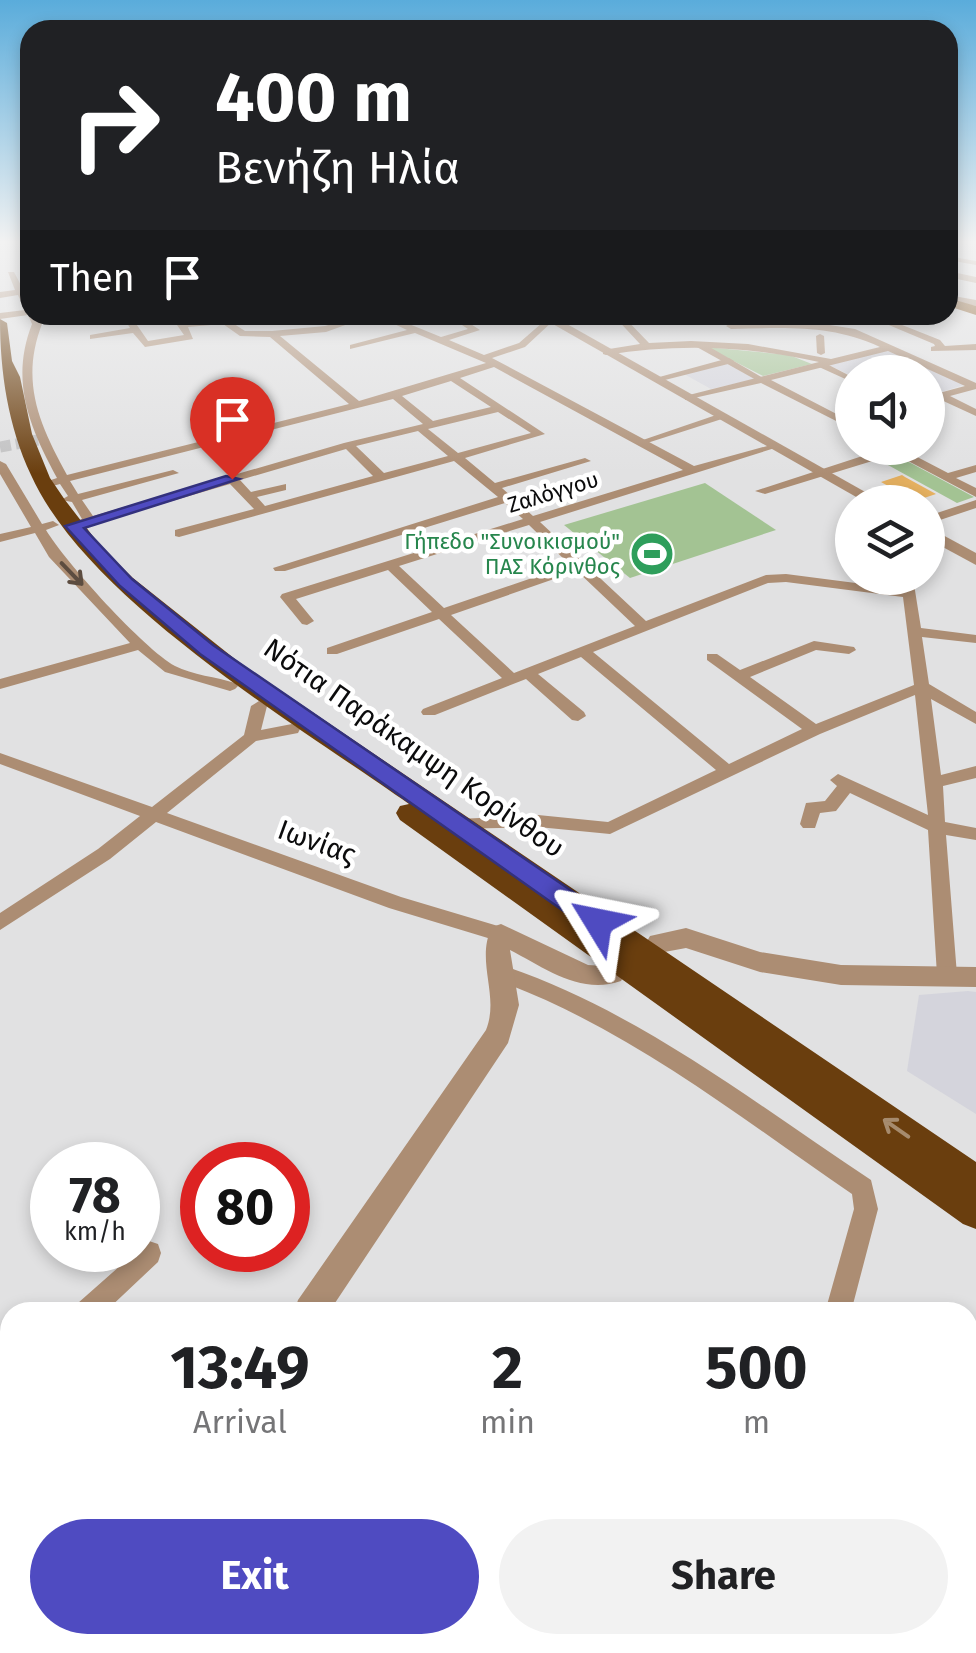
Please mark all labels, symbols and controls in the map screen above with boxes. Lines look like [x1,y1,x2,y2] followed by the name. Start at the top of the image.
[215,56,412,140] text: 400 m
[50,60,180,190] icon: right
[215,141,460,195] text: Βενήζη Ηλία
[155,250,210,305] icon: arrive
[50,255,135,301] text: Then
[835,355,945,595] map controls
[835,355,945,465] button: sound
[190,377,275,480] pin
[205,392,260,447] icon: arrive
[504,465,602,519] street label: Ζαλόγγου
[835,485,945,595] button: layers
[404,528,620,580] place label: Γήπεδο "Συνοικισμού" ΠΑΣ Κόρινθος
[629,531,675,577] sports icon: Γήπεδο "Συνοικισμού" ΠΑΣ Κόρινθος
[60,562,84,586] one-way arrow
[258,632,570,864] street label: Νότια Παράκαμψη Κορίνθου
[273,813,361,871] street label: Ιωνίας
[546,870,650,974] position arrow
[882,1117,910,1138] one-way arrow
[180,1142,310,1272] speed limit sign: 80
[69,1165,121,1225] text: 78
[64,1217,126,1247] text: km/h
[170,1332,310,1404] text: 13:49
[492,1332,523,1404] text: 2
[705,1332,808,1404] text: 500
[193,1403,287,1441] text: Arrival
[480,1403,535,1441] text: min
[743,1403,770,1441] text: m
[30,1519,479,1634] button: Exit
[499,1519,948,1634] button: Share

